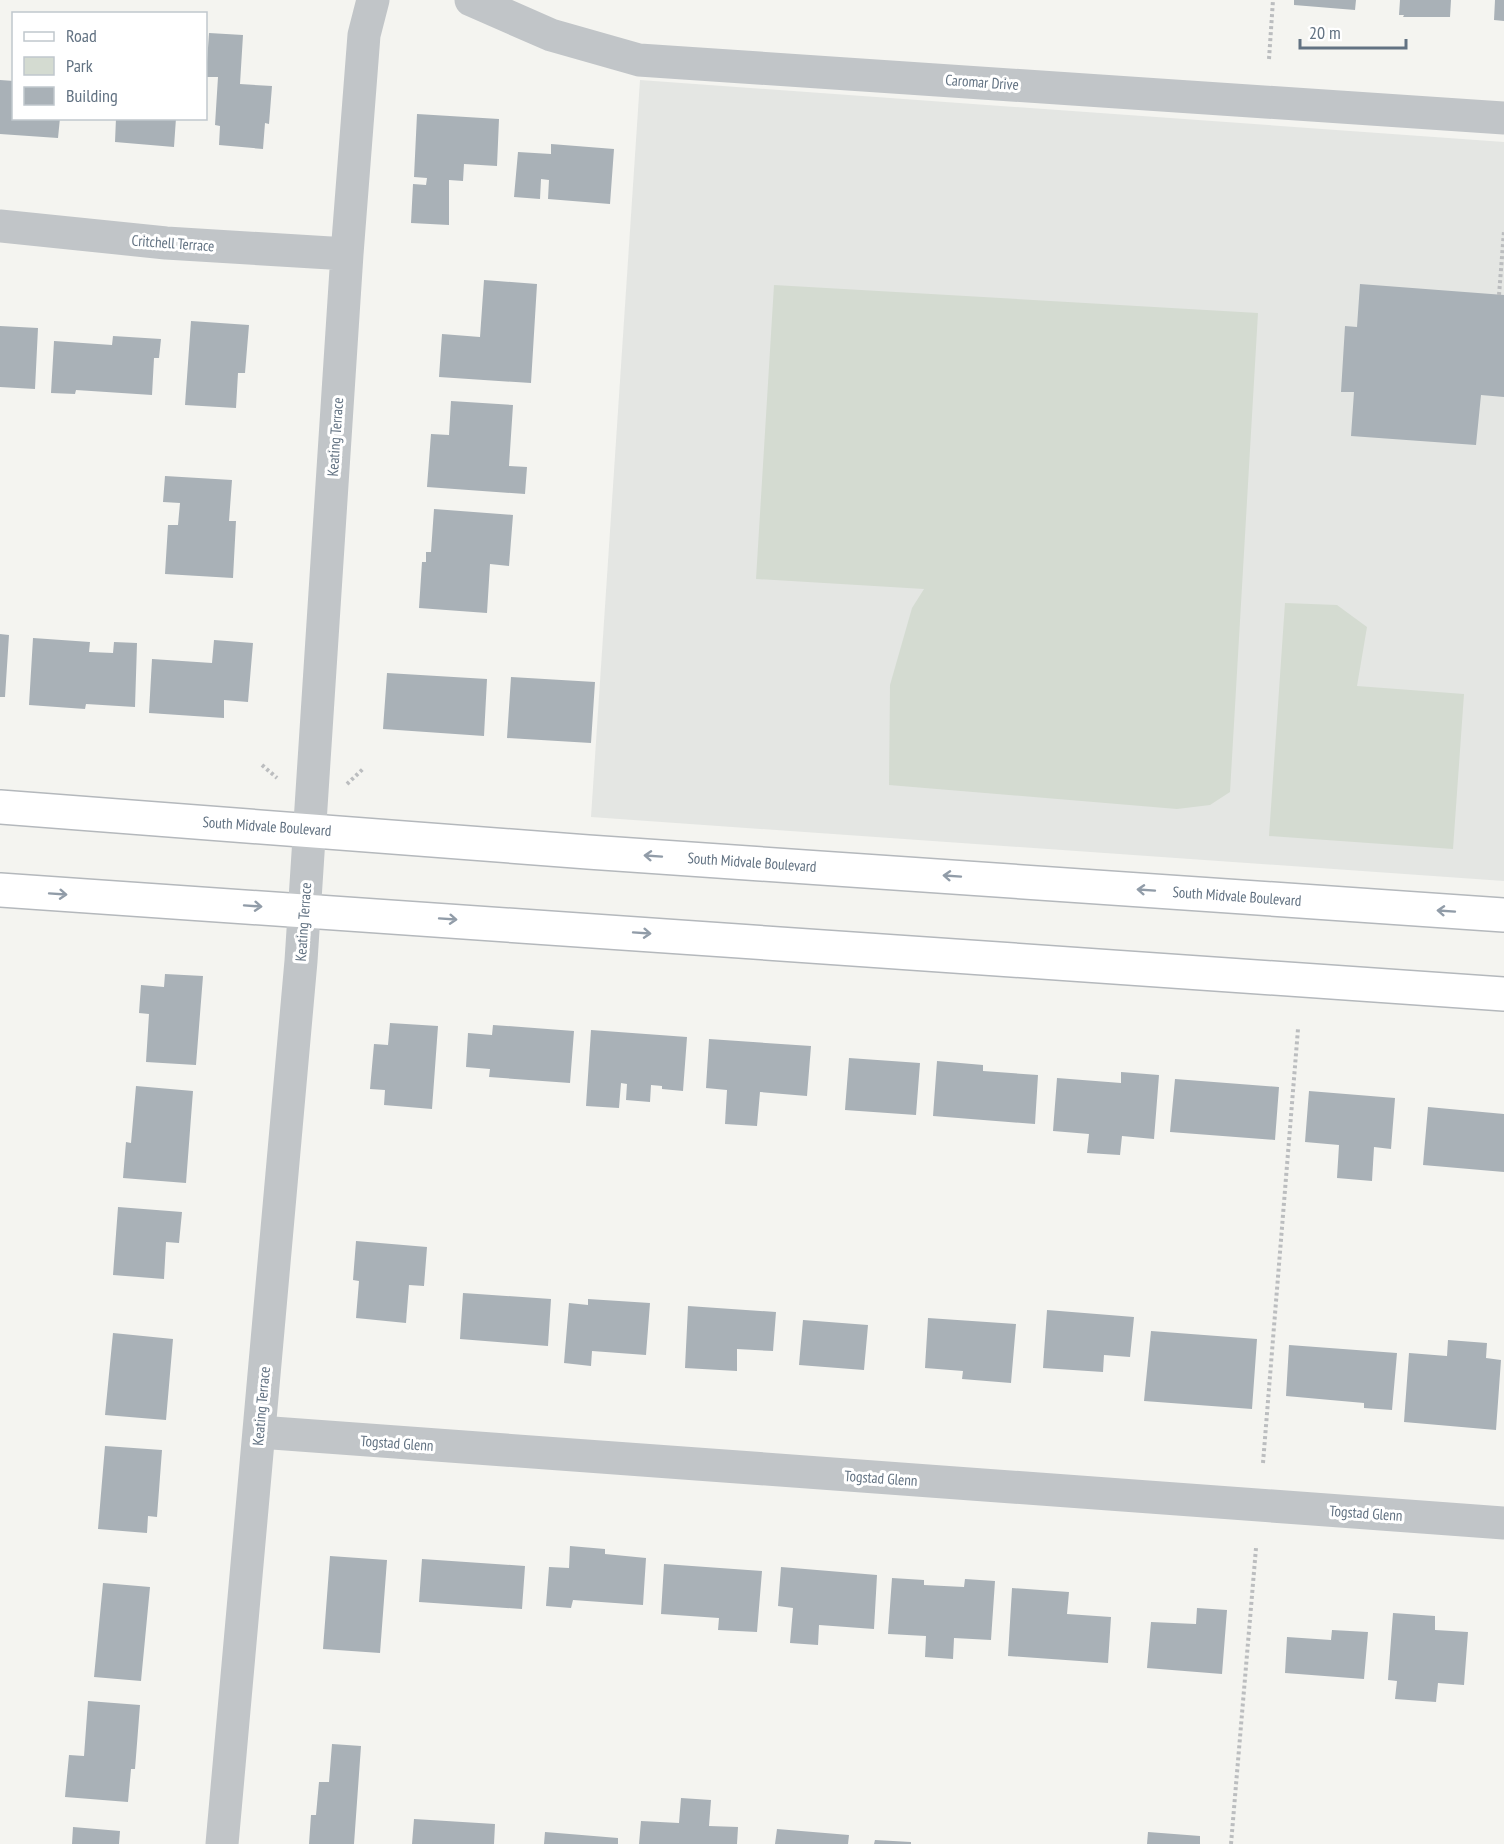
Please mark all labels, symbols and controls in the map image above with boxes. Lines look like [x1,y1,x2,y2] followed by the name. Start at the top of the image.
[12,12,207,120] legend
[1300,12,1406,50] scale bar
[1309,21,1341,44] text: 20 m
[66,24,97,47] text: Road
[66,54,93,77] text: Park
[945,70,1019,94] street label: Caromar Drive
[66,84,118,107] text: Building
[131,231,215,255] street label: Critchell Terrace
[323,397,347,477] street label: Keating Terrace
[202,812,332,840] street label: South Midvale Boulevard
[687,848,817,876] street label: South Midvale Boulevard
[643,850,663,861] one-way arrow
[942,870,962,881] one-way arrow
[291,882,315,962] street label: Keating Terrace
[1172,882,1302,910] street label: South Midvale Boulevard
[1137,884,1157,895] one-way arrow
[48,889,68,900] one-way arrow
[243,901,262,912] one-way arrow
[1436,905,1456,916] one-way arrow
[437,914,457,925] one-way arrow
[632,928,652,939] one-way arrow
[248,1366,274,1446] street label: Keating Terrace
[360,1431,434,1455] street label: Togstad Glenn
[844,1466,918,1490] street label: Togstad Glenn
[1329,1501,1403,1525] street label: Togstad Glenn

